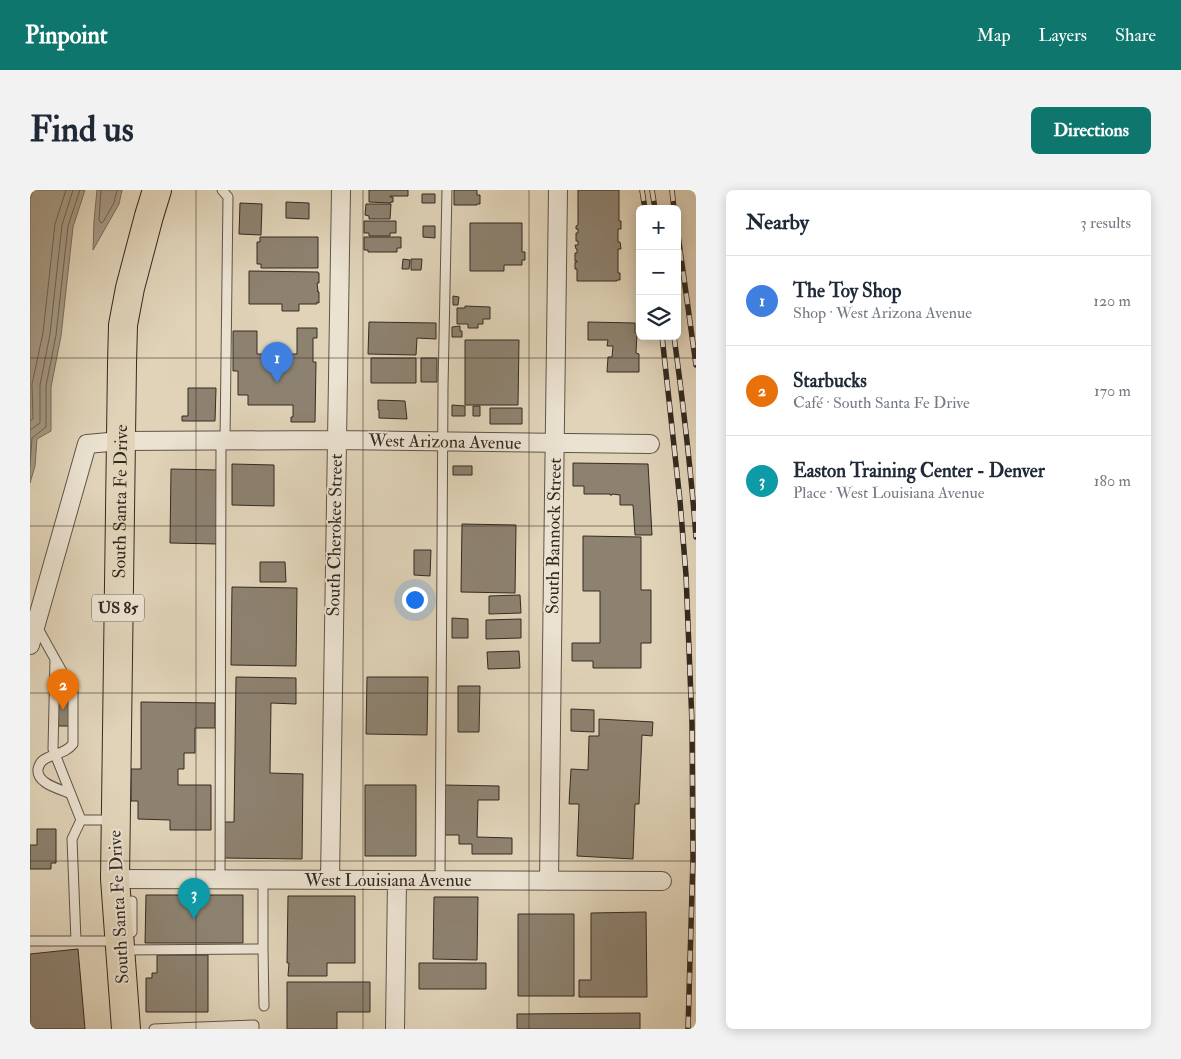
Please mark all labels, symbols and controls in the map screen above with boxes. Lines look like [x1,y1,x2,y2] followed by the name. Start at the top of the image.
[25,20,108,51] text: Pinpoint
[977,24,1011,47] text: Map
[1039,24,1087,47] text: Layers
[1115,24,1156,47] text: Share
[1031,107,1151,154] button: Directions
[30,108,134,152] text: Find us
[636,205,681,340] map controls
[636,205,681,250] button: +
[746,209,809,236] text: Nearby
[1080,213,1131,233] text: 3 results
[636,250,681,295] button: −
[793,279,901,303] text: The Toy Shop
[759,291,765,311] text: 1
[1093,291,1131,311] text: 120 m
[636,295,681,340] button: layers
[793,303,972,323] text: Shop · West Arizona Avenue
[261,342,293,383] pin: 1
[793,369,867,393] text: Starbucks
[758,381,766,401] text: 2
[1094,381,1131,401] text: 170 m
[793,393,970,413] text: Café · South Santa Fe Drive
[108,424,133,579] street label: South Santa Fe Drive
[367,429,522,455] street label: West Arizona Avenue
[322,453,348,617] street label: South Cherokee Street
[541,457,567,614] street label: South Bannock Street
[793,459,1045,483] text: Easton Training Center - Denver
[759,471,765,491] text: 3
[1094,471,1131,491] text: 180 m
[793,483,984,503] text: Place · West Louisiana Avenue
[402,587,428,613] your location
[92,594,144,622] road number: US 85
[47,669,79,710] pin: 2
[103,829,135,984] street label: South Santa Fe Drive
[304,869,472,892] street label: West Louisiana Avenue
[178,878,210,919] pin: 3

